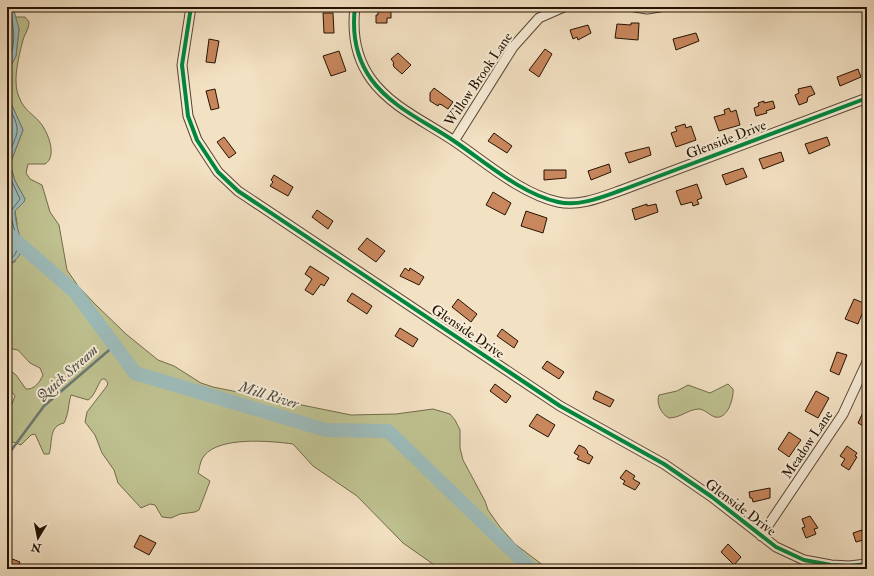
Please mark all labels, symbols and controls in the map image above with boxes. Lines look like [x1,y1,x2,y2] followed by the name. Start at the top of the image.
[440,29,516,130] street label: Willow Brook Lane
[684,116,769,163] street label: Glenside Drive
[428,301,508,362] street label: Glenside Drive
[33,341,102,406] water label: Quick Stream
[236,377,302,414] water label: Mill River
[778,407,837,482] street label: Meadow Lane
[702,475,780,540] street label: Glenside Drive
[18,518,58,558] north arrow
[29,540,43,555] text: N

